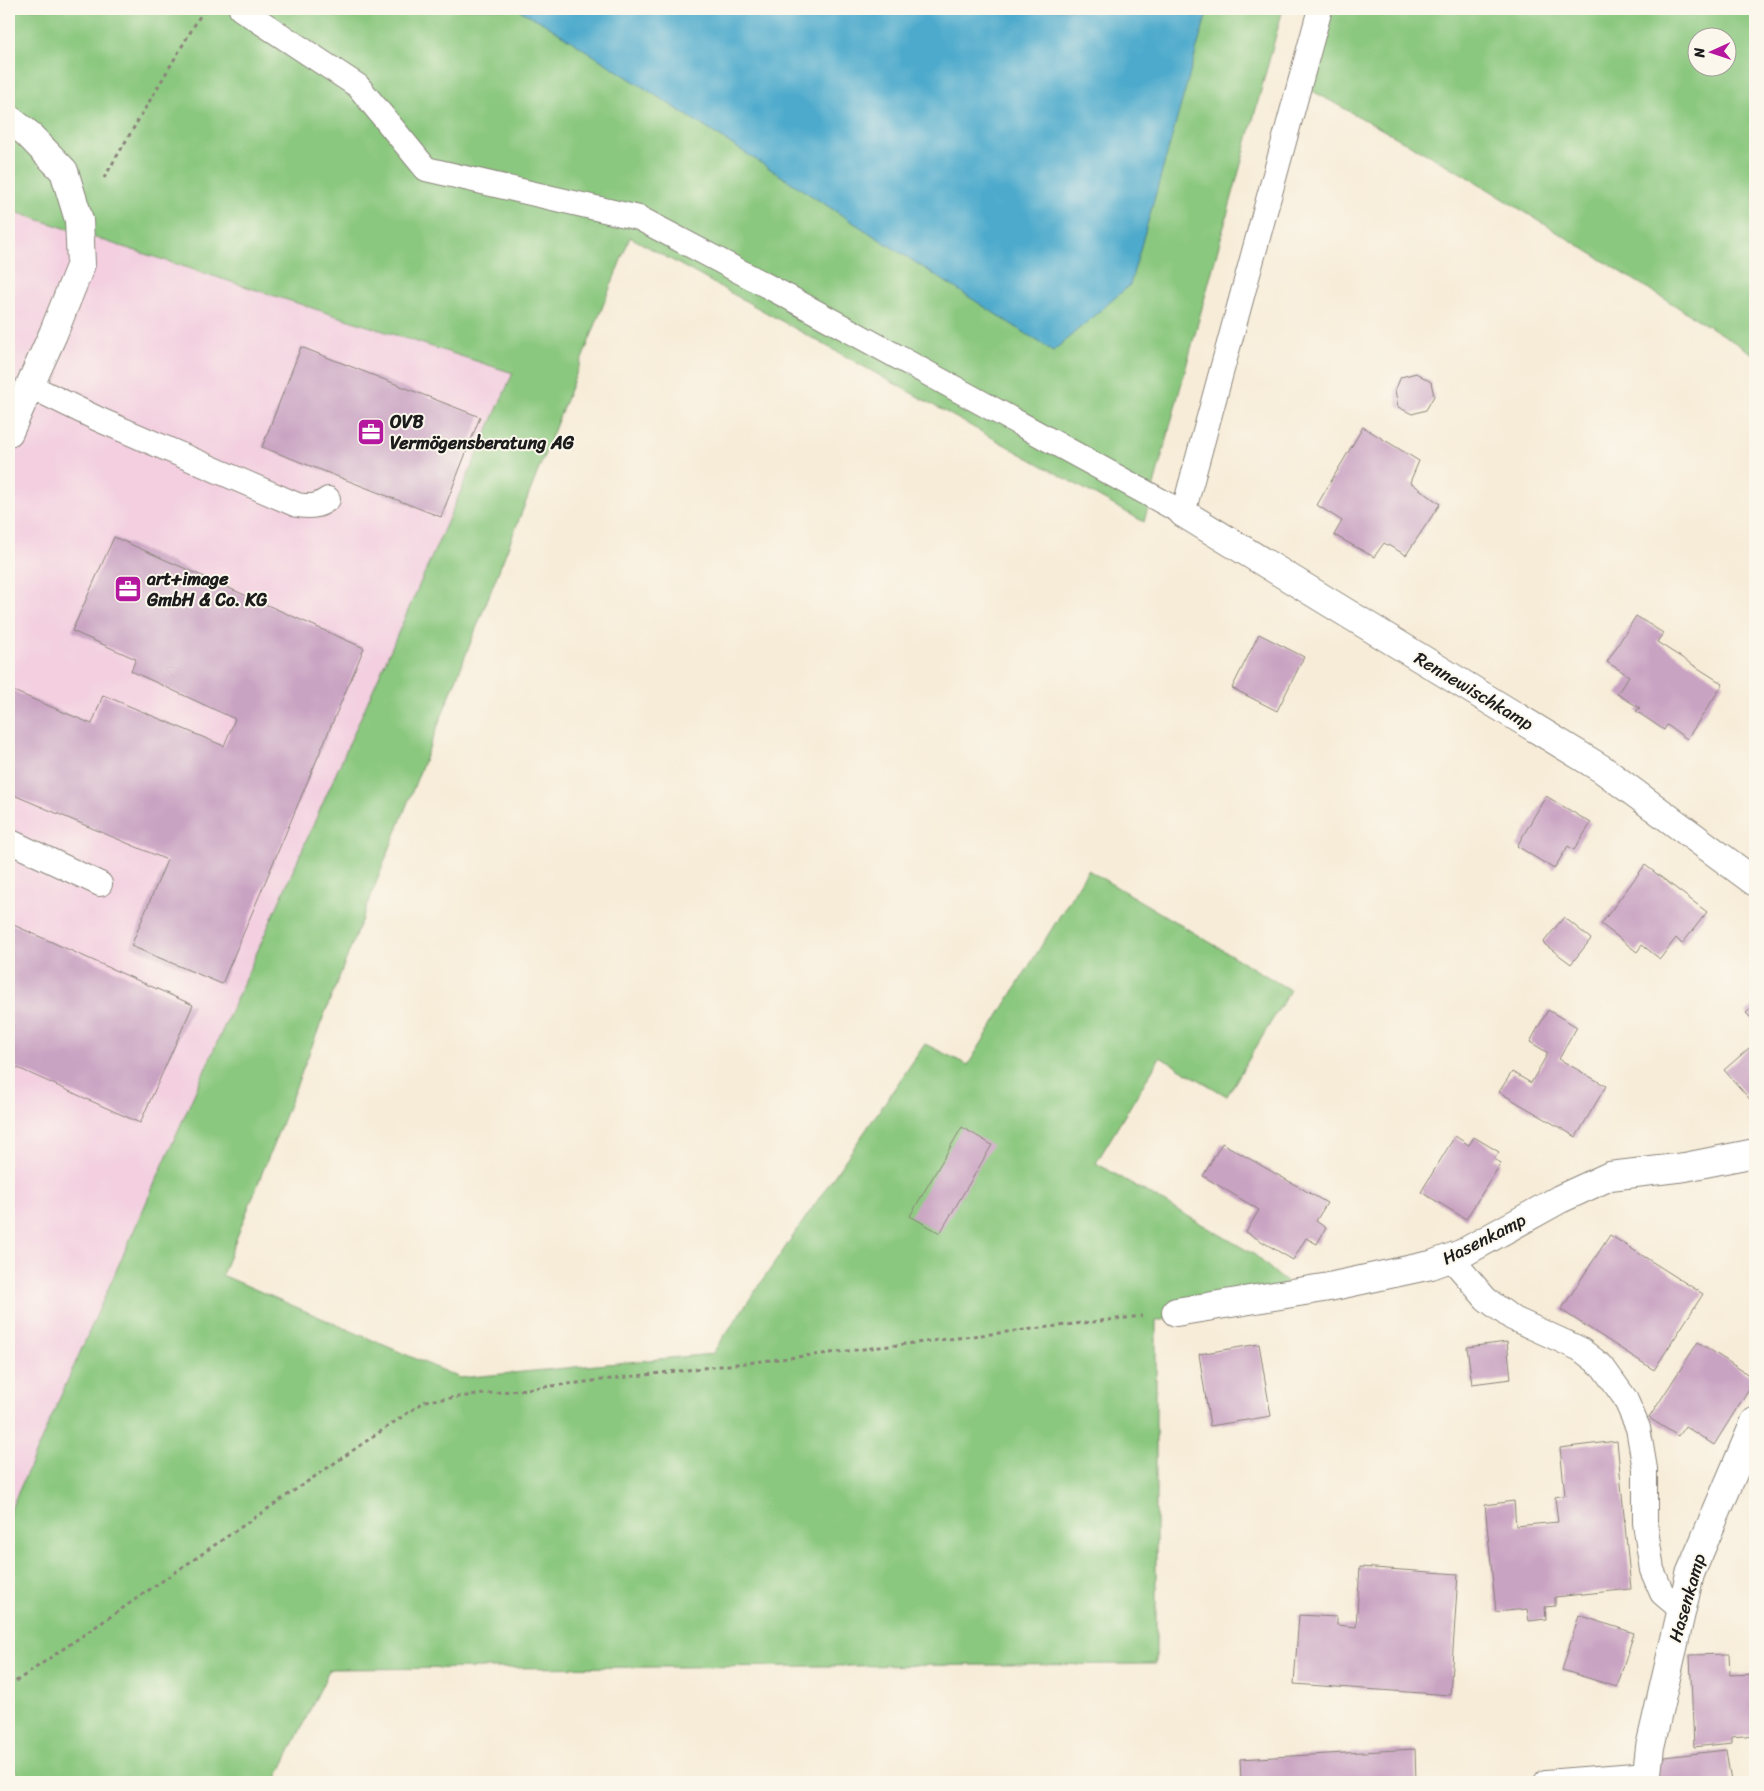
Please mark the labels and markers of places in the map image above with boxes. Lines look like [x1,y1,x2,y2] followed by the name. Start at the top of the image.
[390,406,575,459] place label: OVB Vermögensberatung AG
[356,417,386,447] office icon: OVB Vermögensberatung AG
[146,563,267,616] place label: art+image GmbH & Co. KG
[113,574,143,604] office icon: art+image GmbH & Co. KG

